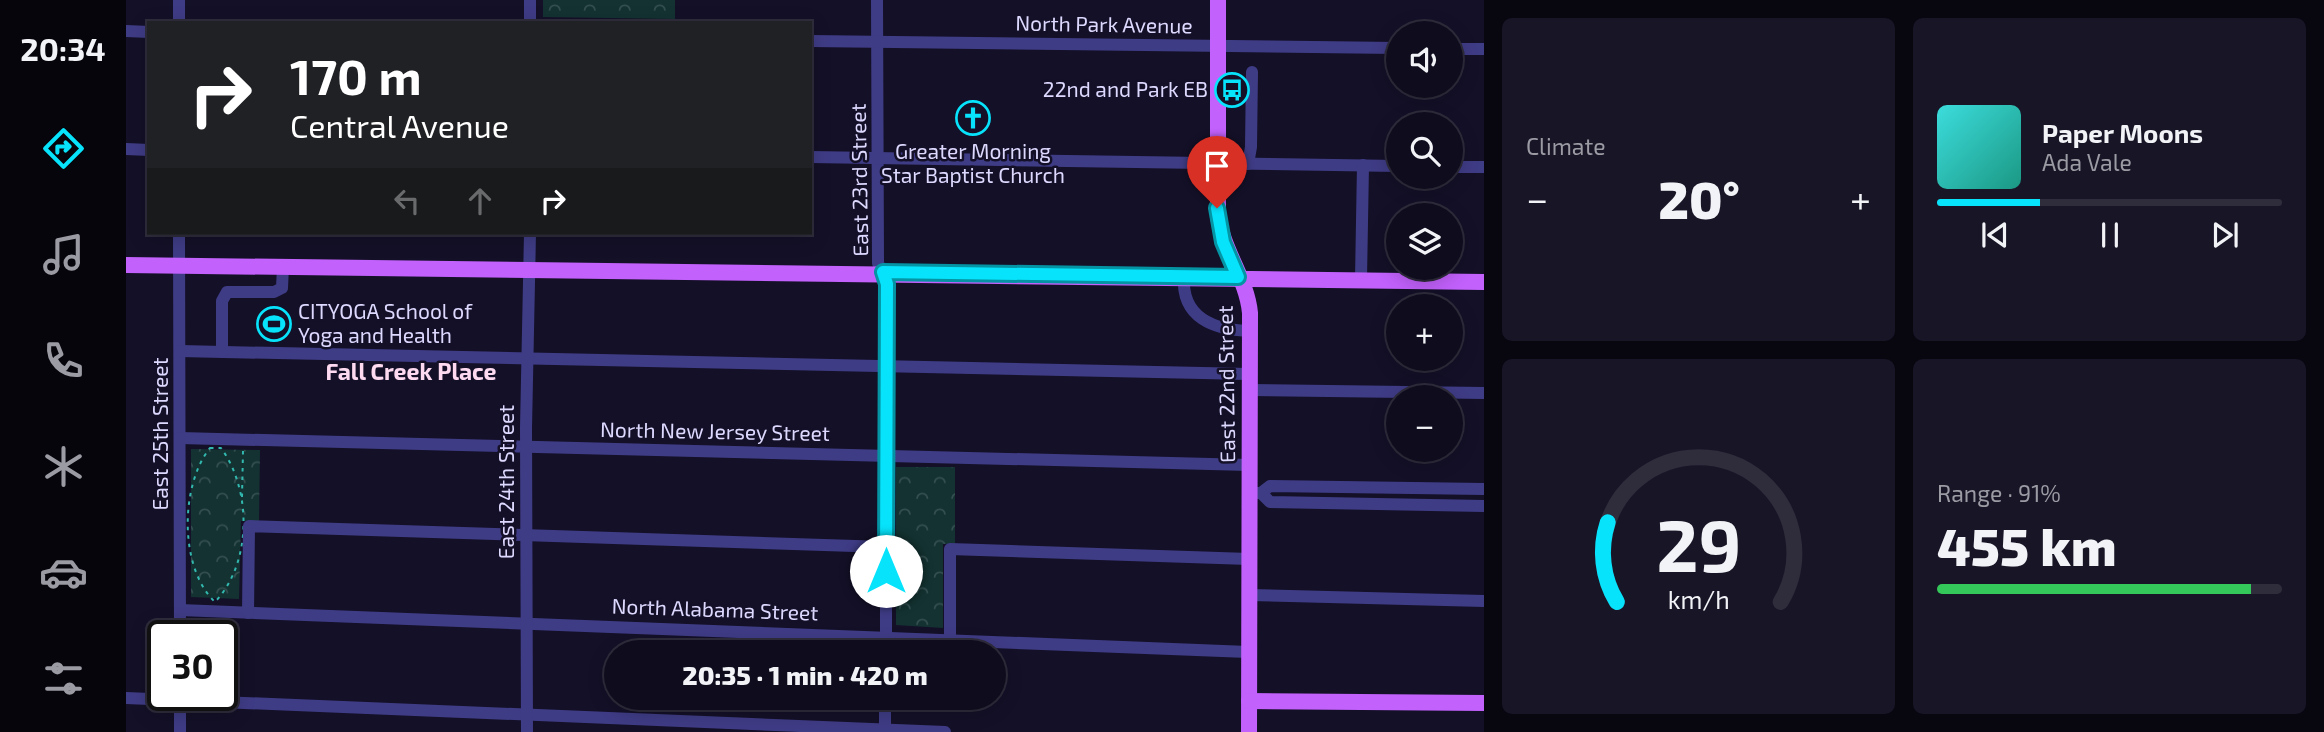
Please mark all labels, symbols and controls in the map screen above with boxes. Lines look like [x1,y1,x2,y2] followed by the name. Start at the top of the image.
[1015,9,1193,38] street label: North Park Avenue
[1386,21,1463,462] map controls
[1386,21,1463,98] button: sound
[20,29,106,67] text: 20:34
[290,46,422,105] text: 170 m
[175,49,266,140] icon: right
[1213,71,1251,109] bus stop icon: 22nd and Park EB
[1043,76,1208,101] place label: 22nd and Park EB
[954,99,992,137] church icon: Greater Morning Star Baptist Church
[845,103,872,257] street label: East 23rd Street
[290,106,509,144] text: Central Avenue
[1386,112,1463,189] button: search
[2042,117,2203,148] text: Paper Moons
[39,124,88,173] icon: directions
[1526,132,1606,160] text: Climate
[1187,136,1247,208] pin
[881,138,1065,187] place label: Greater Morning Star Baptist Church
[1198,147,1236,185] icon: arrive
[2042,148,2132,176] text: Ada Vale
[1658,167,1740,229] text: 20°
[1526,175,1548,221] text: −
[1850,175,1871,221] text: +
[388,182,426,220] icon: left
[461,182,499,220] icon: ahead
[534,182,572,220] icon: right
[1386,203,1463,280] button: layers
[1976,216,2014,254] icon: previous
[2091,216,2129,254] icon: pause
[2206,216,2244,254] icon: next
[39,230,88,279] icon: music
[1386,294,1463,371] button: +
[298,298,473,347] place label: CITYOGA School of Yoga and Health
[255,305,293,343] sports icon: CITYOGA School of Yoga and Health
[1212,305,1239,463] street label: East 22nd Street
[39,336,88,385] icon: phone
[325,357,497,385] district label: Fall Creek Place
[147,358,172,510] street label: East 25th Street
[1386,385,1463,462] button: −
[493,405,518,559] street label: East 24th Street
[600,416,830,445] street label: North New Jersey Street
[39,442,88,491] icon: climate
[1937,479,2061,507] text: Range · 91%
[1656,500,1741,588] text: 29
[1937,514,2117,576] text: 455 km
[849,534,923,608] position arrow
[39,548,88,597] icon: car
[1667,584,1730,614] text: km/h
[611,592,819,625] street label: North Alabama Street
[147,620,238,711] speed limit sign: 30
[39,654,88,703] icon: filters
[682,659,928,690] text: 20:35 · 1 min · 420 m

